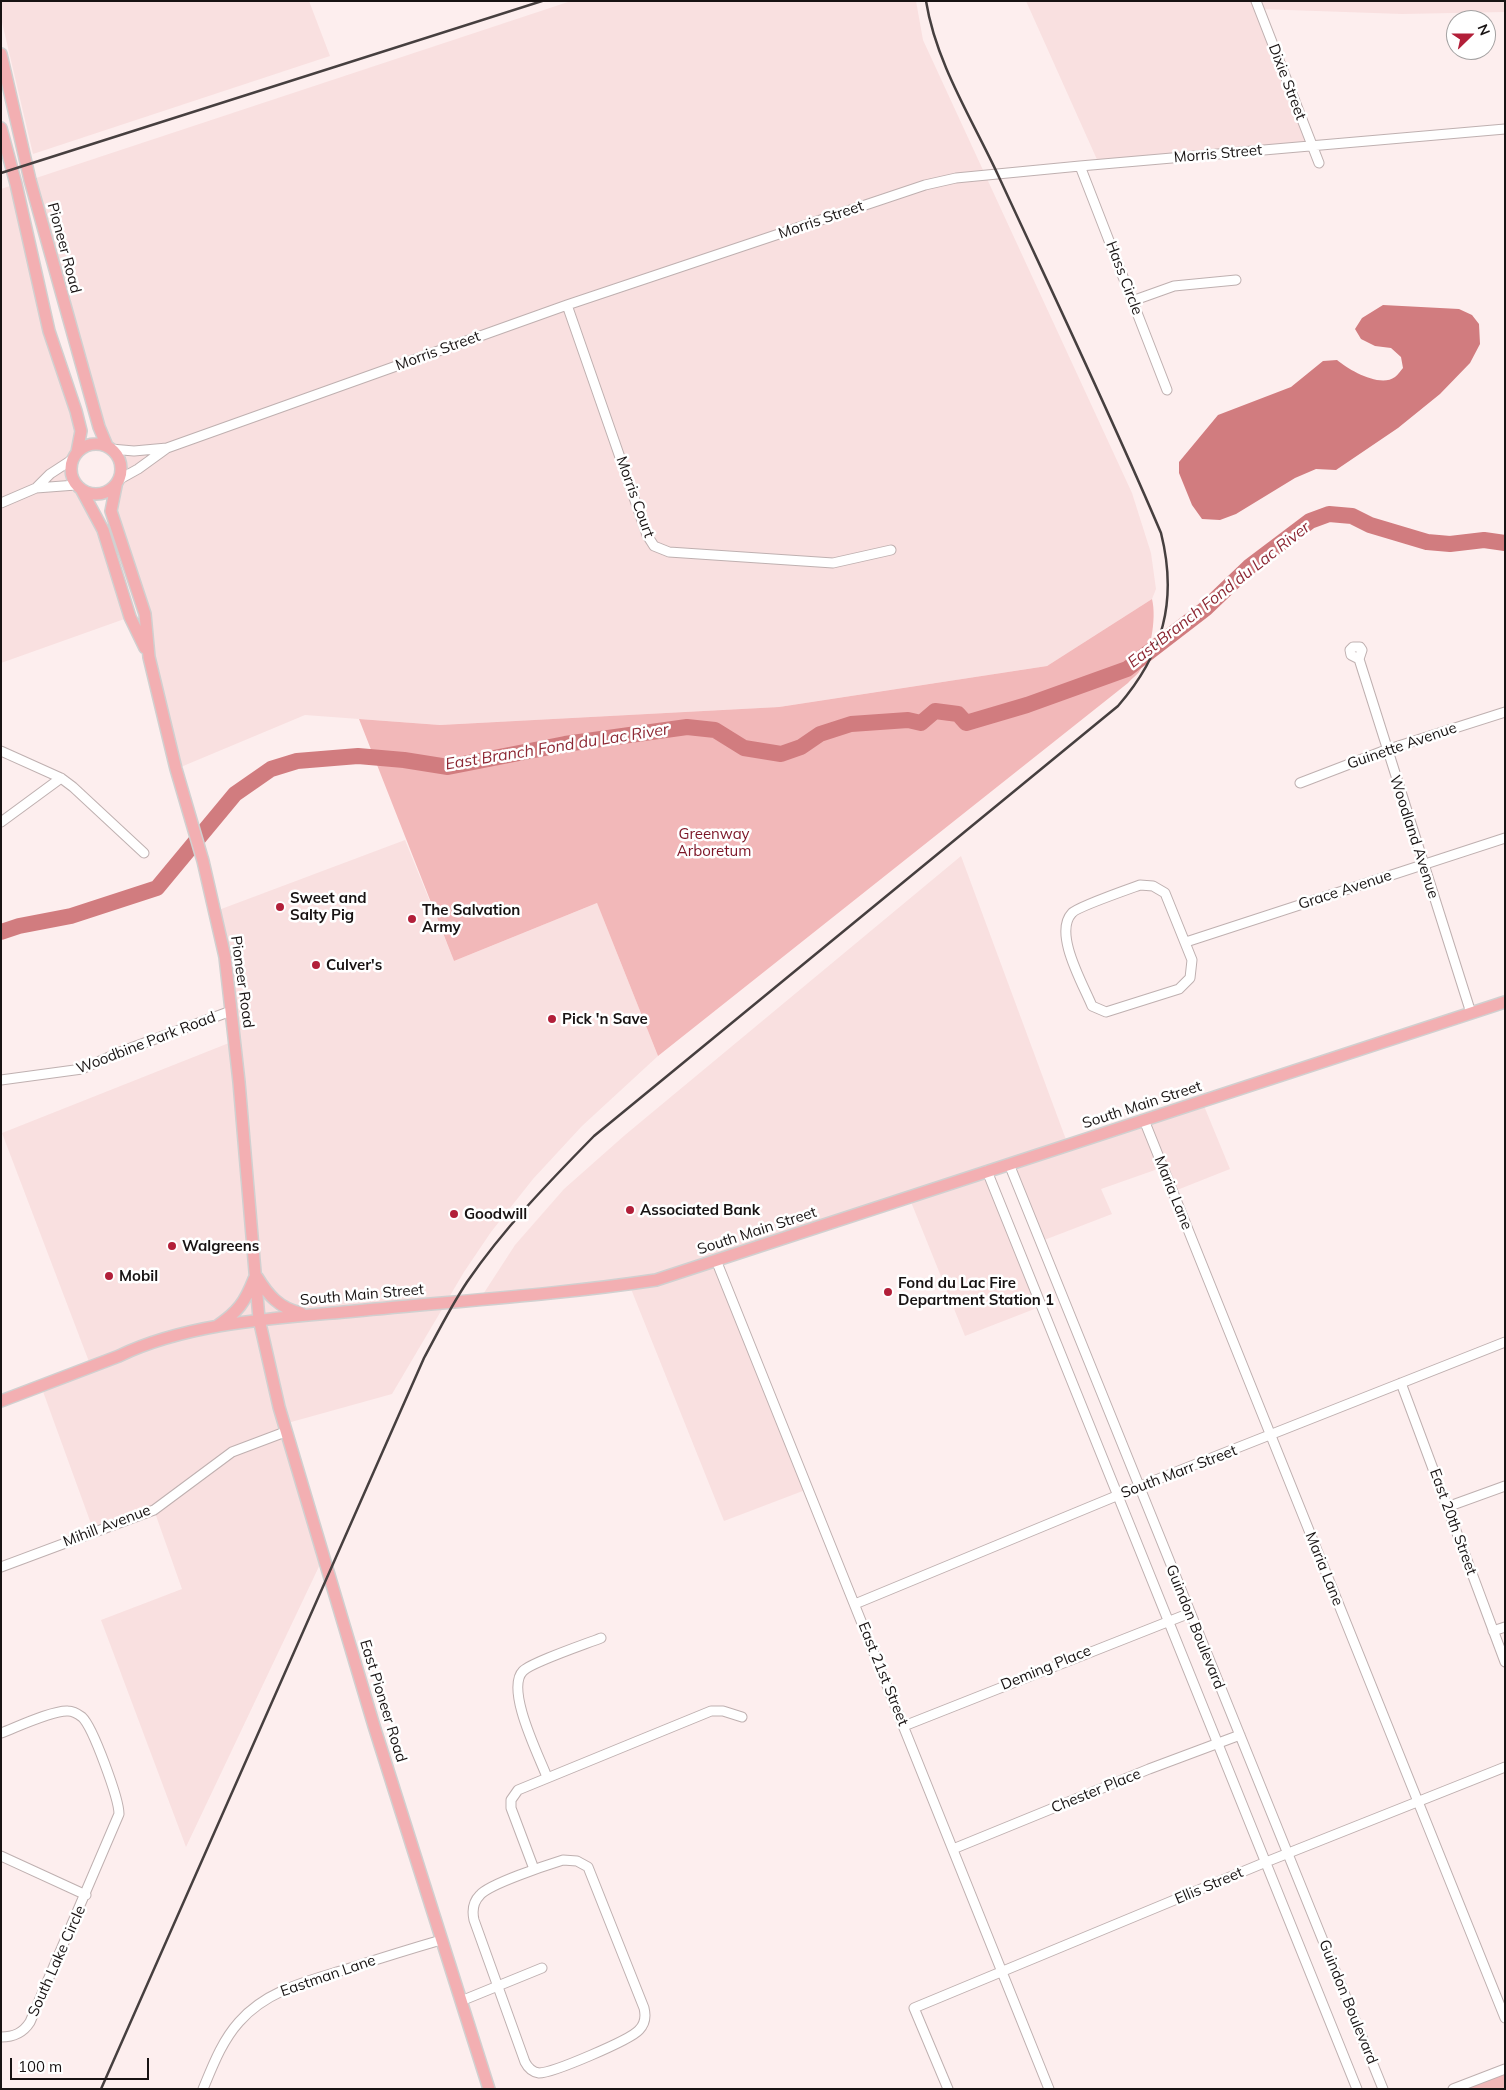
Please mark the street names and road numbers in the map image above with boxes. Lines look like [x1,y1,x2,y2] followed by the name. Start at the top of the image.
[1264,41,1310,123] street label: Dixie Street
[1173,141,1263,167] street label: Morris Street
[776,197,866,243] street label: Morris Street
[43,201,85,295] street label: Pioneer Road
[1102,239,1146,317] street label: Hass Circle
[393,327,483,375] street label: Morris Street
[612,454,658,540] street label: Morris Court
[1345,719,1459,773] street label: Guinette Avenue
[1386,773,1442,901] street label: Woodland Avenue
[1296,866,1394,914] street label: Grace Avenue
[227,935,257,1029] street label: Pioneer Road
[74,1008,218,1078] street label: Woodbine Park Road
[1080,1077,1204,1133] street label: South Main Street
[1150,1154,1196,1232] street label: Maria Lane
[695,1203,819,1259] street label: South Main Street
[299,1281,425,1309] street label: South Main Street
[1119,1442,1239,1502] street label: South Marr Street
[1425,1466,1481,1578] street label: East 20th Street
[61,1501,153,1551] street label: Mihill Avenue
[1301,1530,1347,1608] street label: Maria Lane
[1162,1562,1228,1692] street label: Guindon Boulevard
[854,1620,912,1728] street label: East 21st Street
[356,1637,410,1765] street label: East Pioneer Road
[998,1642,1094,1694] street label: Deming Place
[1049,1765,1143,1817] street label: Chester Place
[1172,1864,1246,1908] street label: Ellis Street
[24,1903,90,2019] street label: South Lake Circle
[1315,1937,1381,2067] street label: Guindon Boulevard
[278,1951,378,2001] street label: Eastman Lane

